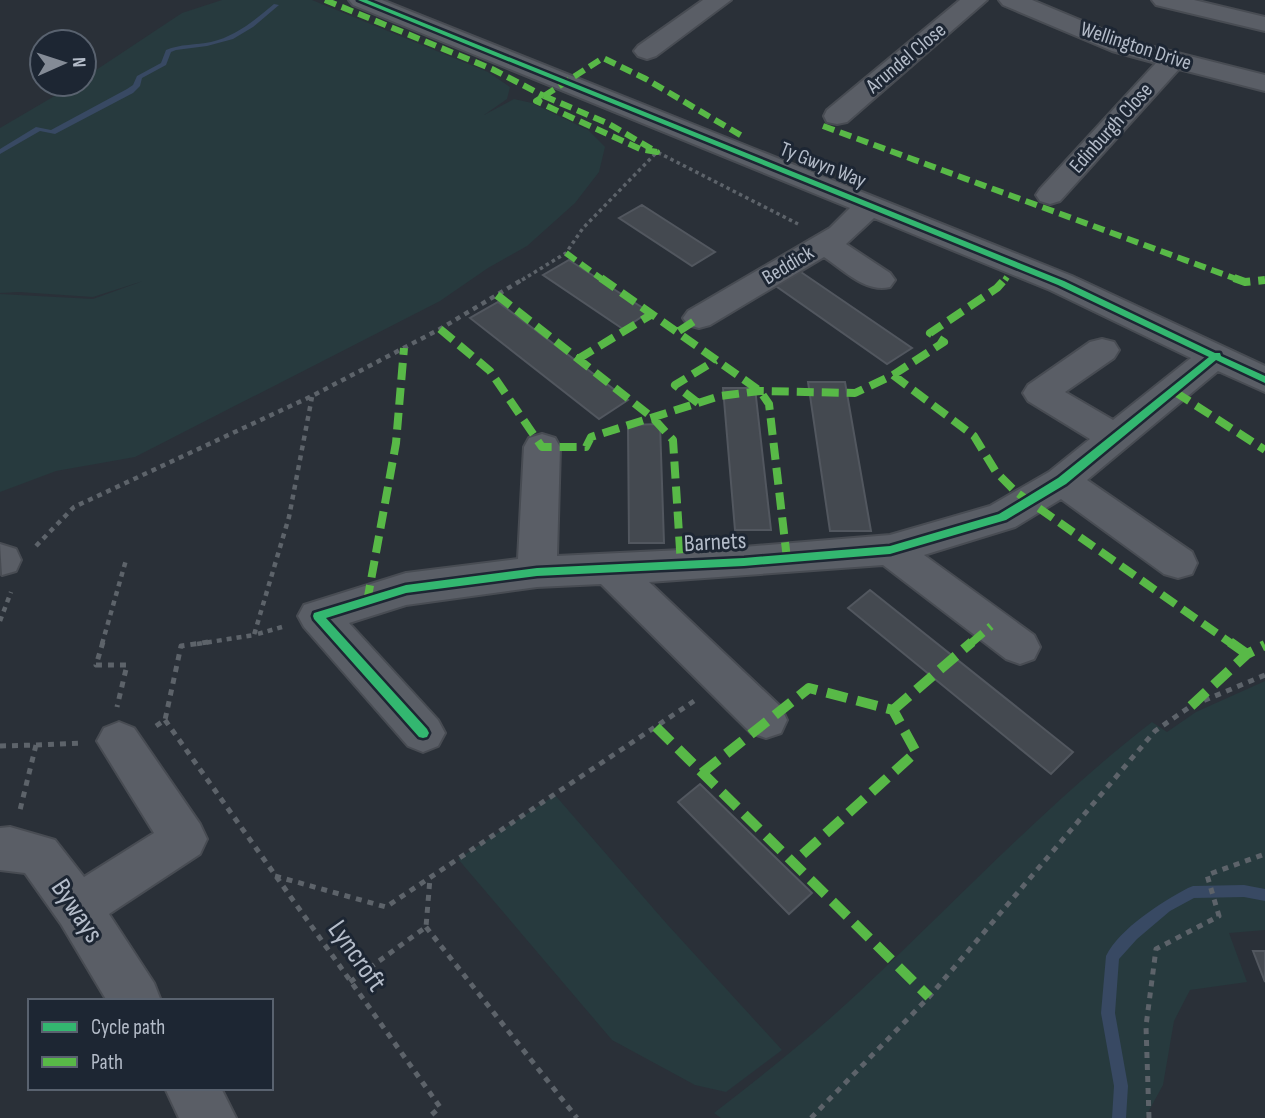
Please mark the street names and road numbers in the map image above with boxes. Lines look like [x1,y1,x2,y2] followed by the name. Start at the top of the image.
[1077,16,1195,76] street label: Wellington Drive
[860,17,951,99] street label: Arundel Close
[1064,78,1158,178] street label: Edinburgh Close
[776,136,870,194] street label: Ty Gwyn Way
[758,240,818,290] street label: Beddick
[683,526,747,558] street label: Barnets
[44,873,110,949] street label: Byways
[321,914,393,998] street label: Lyncroft

